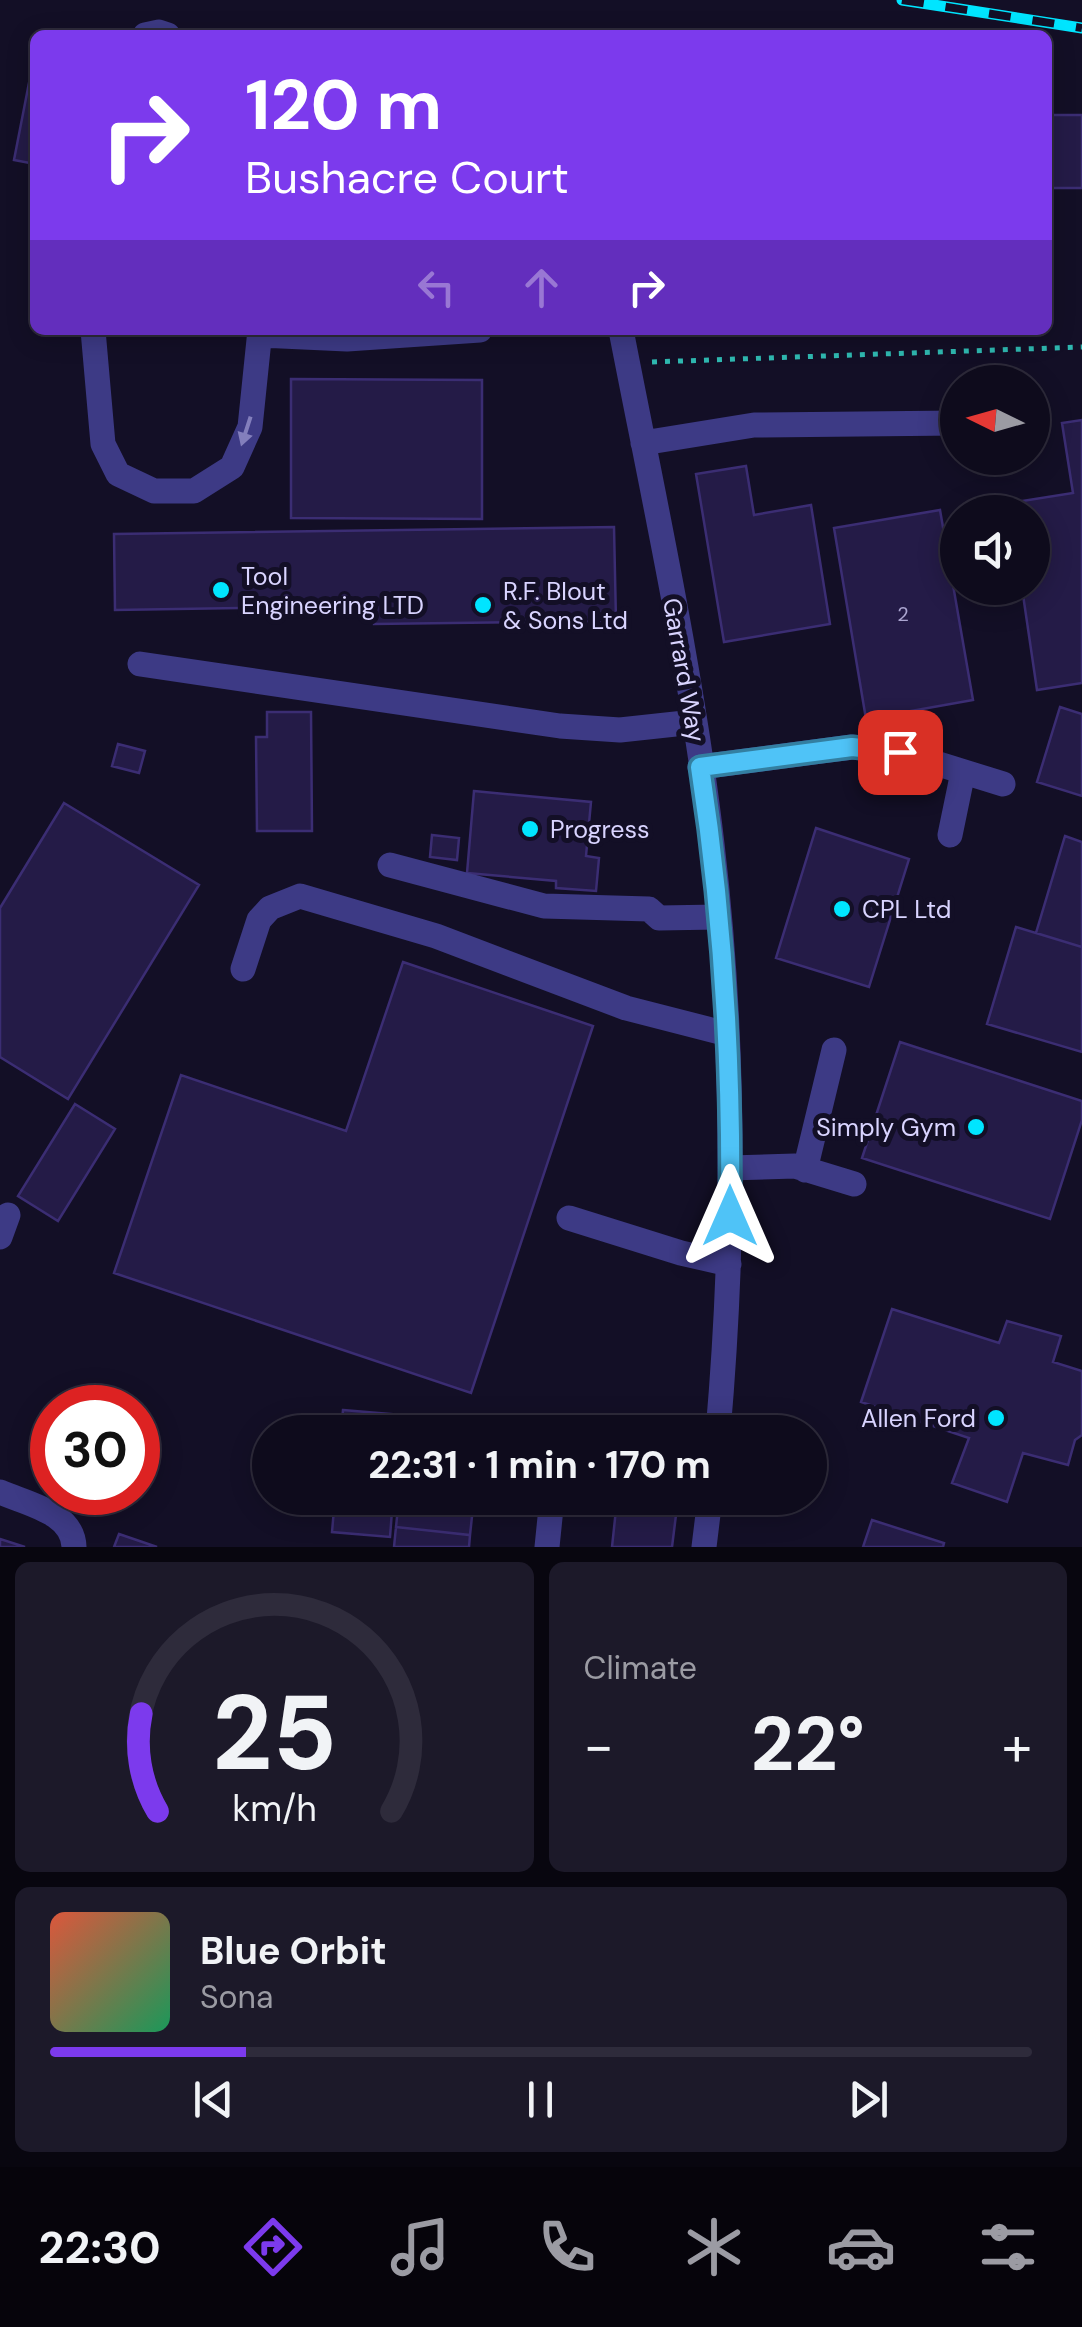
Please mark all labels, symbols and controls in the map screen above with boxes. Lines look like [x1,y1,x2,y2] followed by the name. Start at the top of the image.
[245,60,442,151] text: 120 m
[80,70,210,200] icon: right
[245,148,569,207] text: Bushacre Court
[409,260,464,315] icon: left
[514,260,569,315] icon: ahead
[619,260,674,315] icon: right
[940,365,1050,475] north arrow
[940,365,1050,605] map controls
[238,417,253,447] one-way arrow
[940,495,1050,605] button: sound
[241,560,424,622] place label: Tool Engineering LTD
[503,575,628,637] place label: R.F. Blout & Sons Ltd
[210,579,232,601] marker: Tool Engineering LTD
[472,594,494,616] marker: R.F. Blout & Sons Ltd
[655,595,713,745] street label: Garrard Way
[897,601,909,627] house number: 2
[858,710,943,795] pin
[873,725,928,780] icon: arrive
[550,813,650,846] place label: Progress
[519,818,541,840] marker: Progress
[862,893,951,926] place label: CPL Ltd
[831,898,853,920] marker: CPL Ltd
[816,1111,956,1144] place label: Simply Gym
[965,1116,987,1138] marker: Simply Gym
[678,1164,782,1268] position arrow
[30,1385,160,1515] speed limit sign: 30
[861,1402,976,1435] place label: Allen Ford
[985,1407,1007,1429] marker: Allen Ford
[368,1440,711,1490] text: 22:31 · 1 min · 170 m
[584,1647,697,1689] text: Climate
[212,1666,337,1801] text: 25
[751,1696,865,1793] text: 22°
[584,1710,614,1782] text: −
[1002,1710,1032,1782] text: +
[232,1786,316,1832] text: km/h
[200,1926,387,1976] text: Blue Orbit
[200,1976,273,2018] text: Sona
[186,2072,241,2127] icon: previous
[513,2072,568,2127] icon: pause
[841,2072,896,2127] icon: next
[238,2212,308,2282] icon: directions
[385,2212,455,2282] icon: music
[532,2212,602,2282] icon: phone
[679,2212,749,2282] icon: climate
[826,2212,896,2282] icon: car
[973,2212,1043,2282] icon: filters
[39,2218,161,2277] text: 22:30

